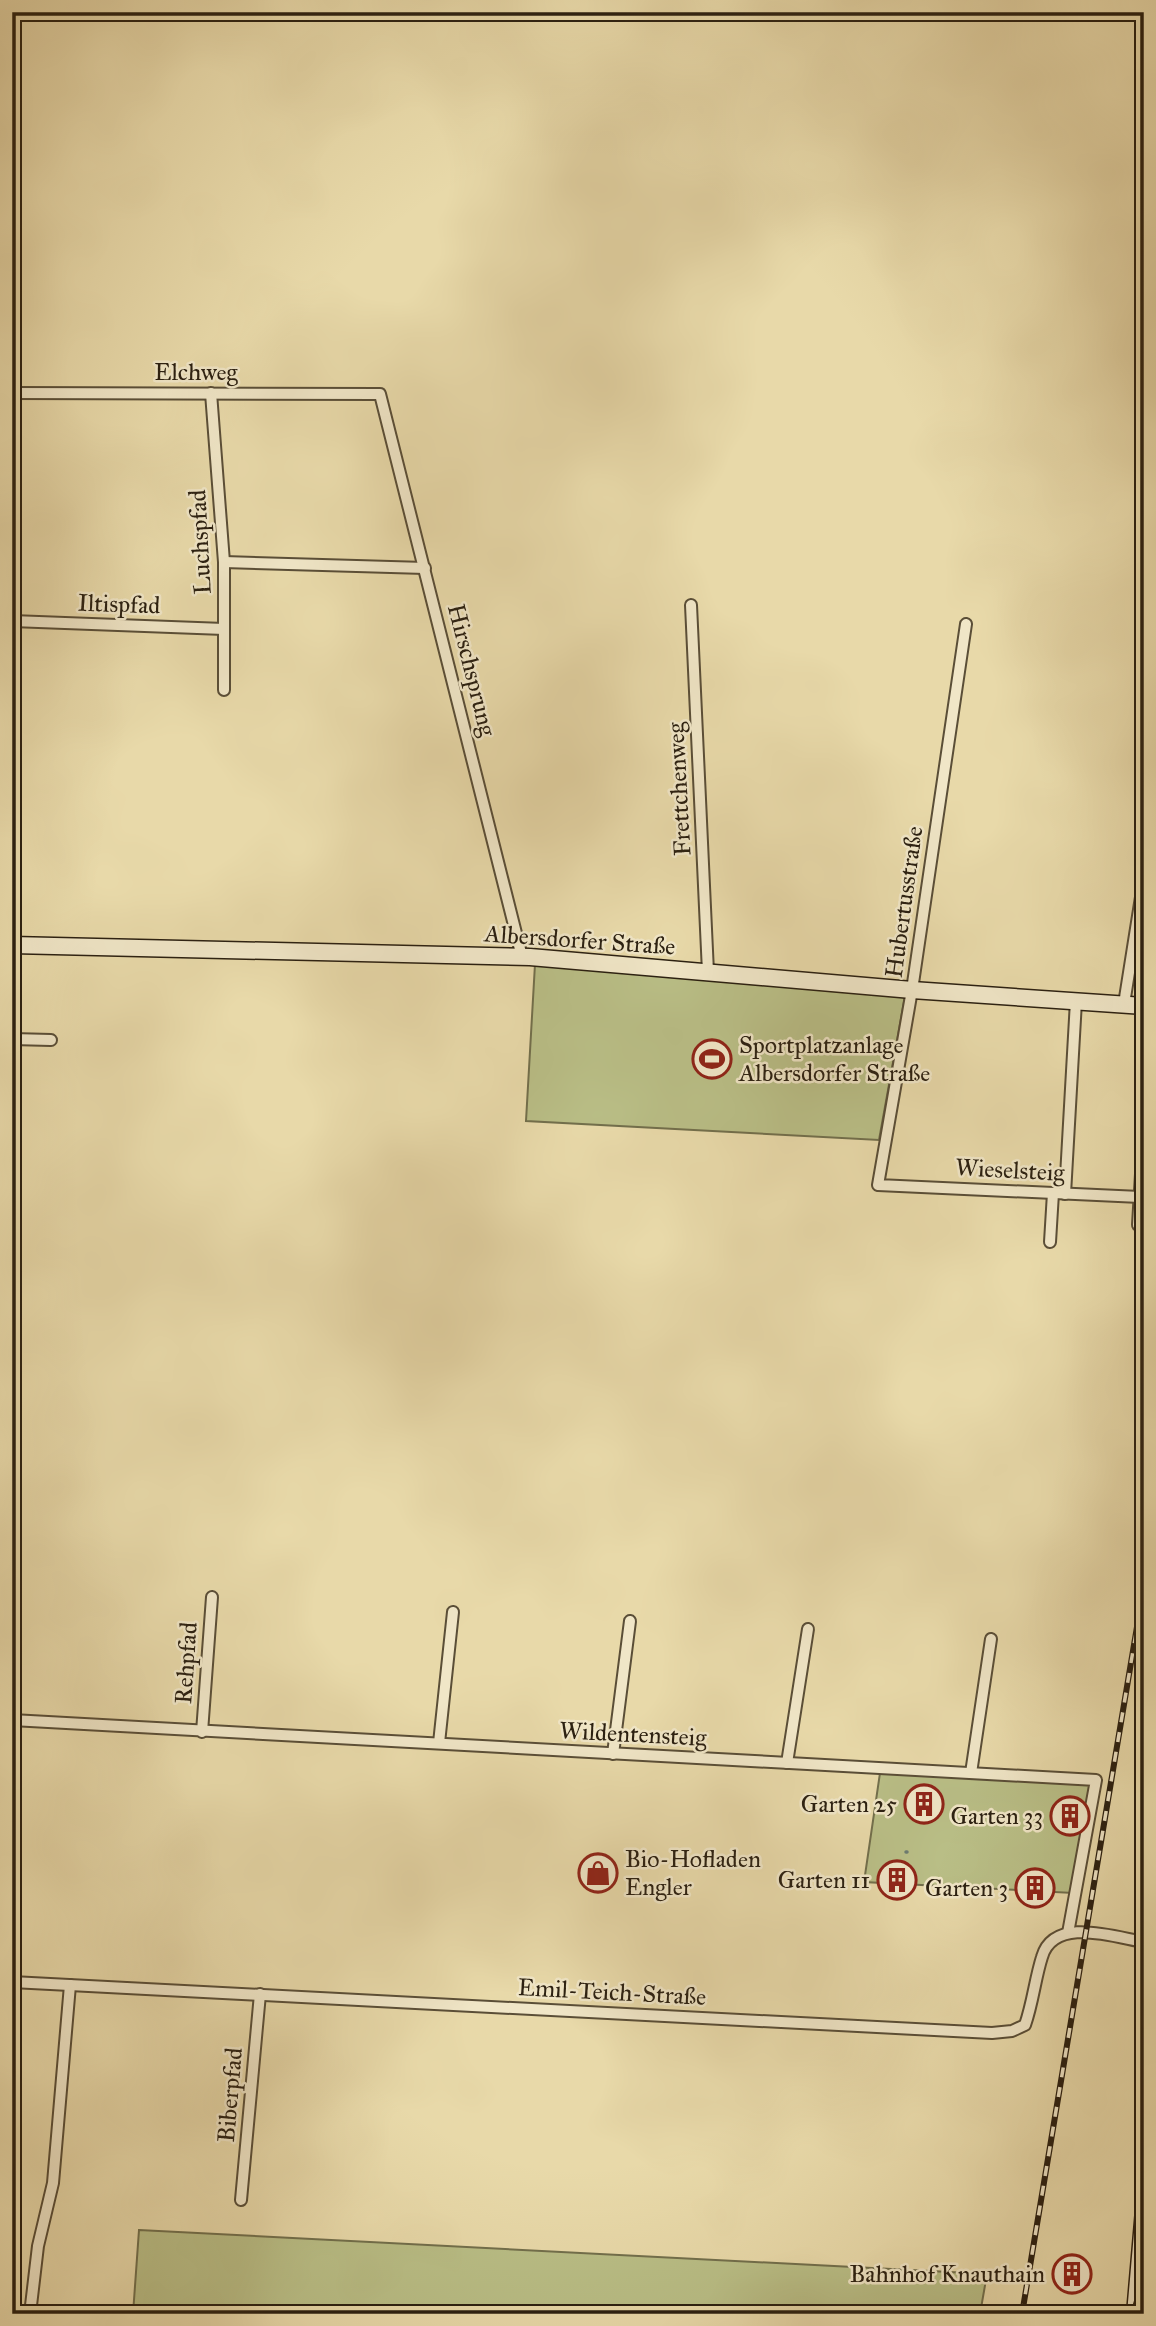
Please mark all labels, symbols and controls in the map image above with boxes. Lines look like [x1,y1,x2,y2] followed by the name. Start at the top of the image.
[154,357,239,387] street label: Elchweg
[182,489,218,595] street label: Luchspfad
[77,588,161,620] street label: Iltispfad
[441,601,503,740] street label: Hirschsprung
[660,721,697,857] street label: Frettchenweg
[879,824,929,980] street label: Hubertusstraße
[483,918,676,962] street label: Albersdorfer Straße
[738,1030,930,1088] place label: Sportplatzanlage Albersdorfer Straße
[691,1038,733,1080] sports icon: Sportplatzanlage Albersdorfer Straße
[955,1152,1066,1188] street label: Wieselsteig
[168,1621,204,1705] street label: Rehpfad
[559,1715,708,1753] street label: Wildentensteig
[903,1783,945,1825] building icon: Garten 25
[801,1789,897,1819] place label: Garten 25
[1049,1795,1091,1837] building icon: Garten 33
[950,1801,1043,1831] place label: Garten 33
[625,1844,761,1902] place label: Bio-Hofladen Engler
[577,1852,619,1894] shop icon: Bio-Hofladen Engler
[876,1859,918,1901] building icon: Garten 11
[778,1865,870,1895] place label: Garten 11
[1014,1867,1056,1909] building icon: Garten 3
[925,1873,1008,1903] place label: Garten 3
[517,1972,707,2012] street label: Emil-Teich-Straße
[211,2046,249,2144] street label: Biberpfad
[1051,2253,1093,2295] building icon: Bahnhof Knauthain
[849,2259,1045,2289] place label: Bahnhof Knauthain

